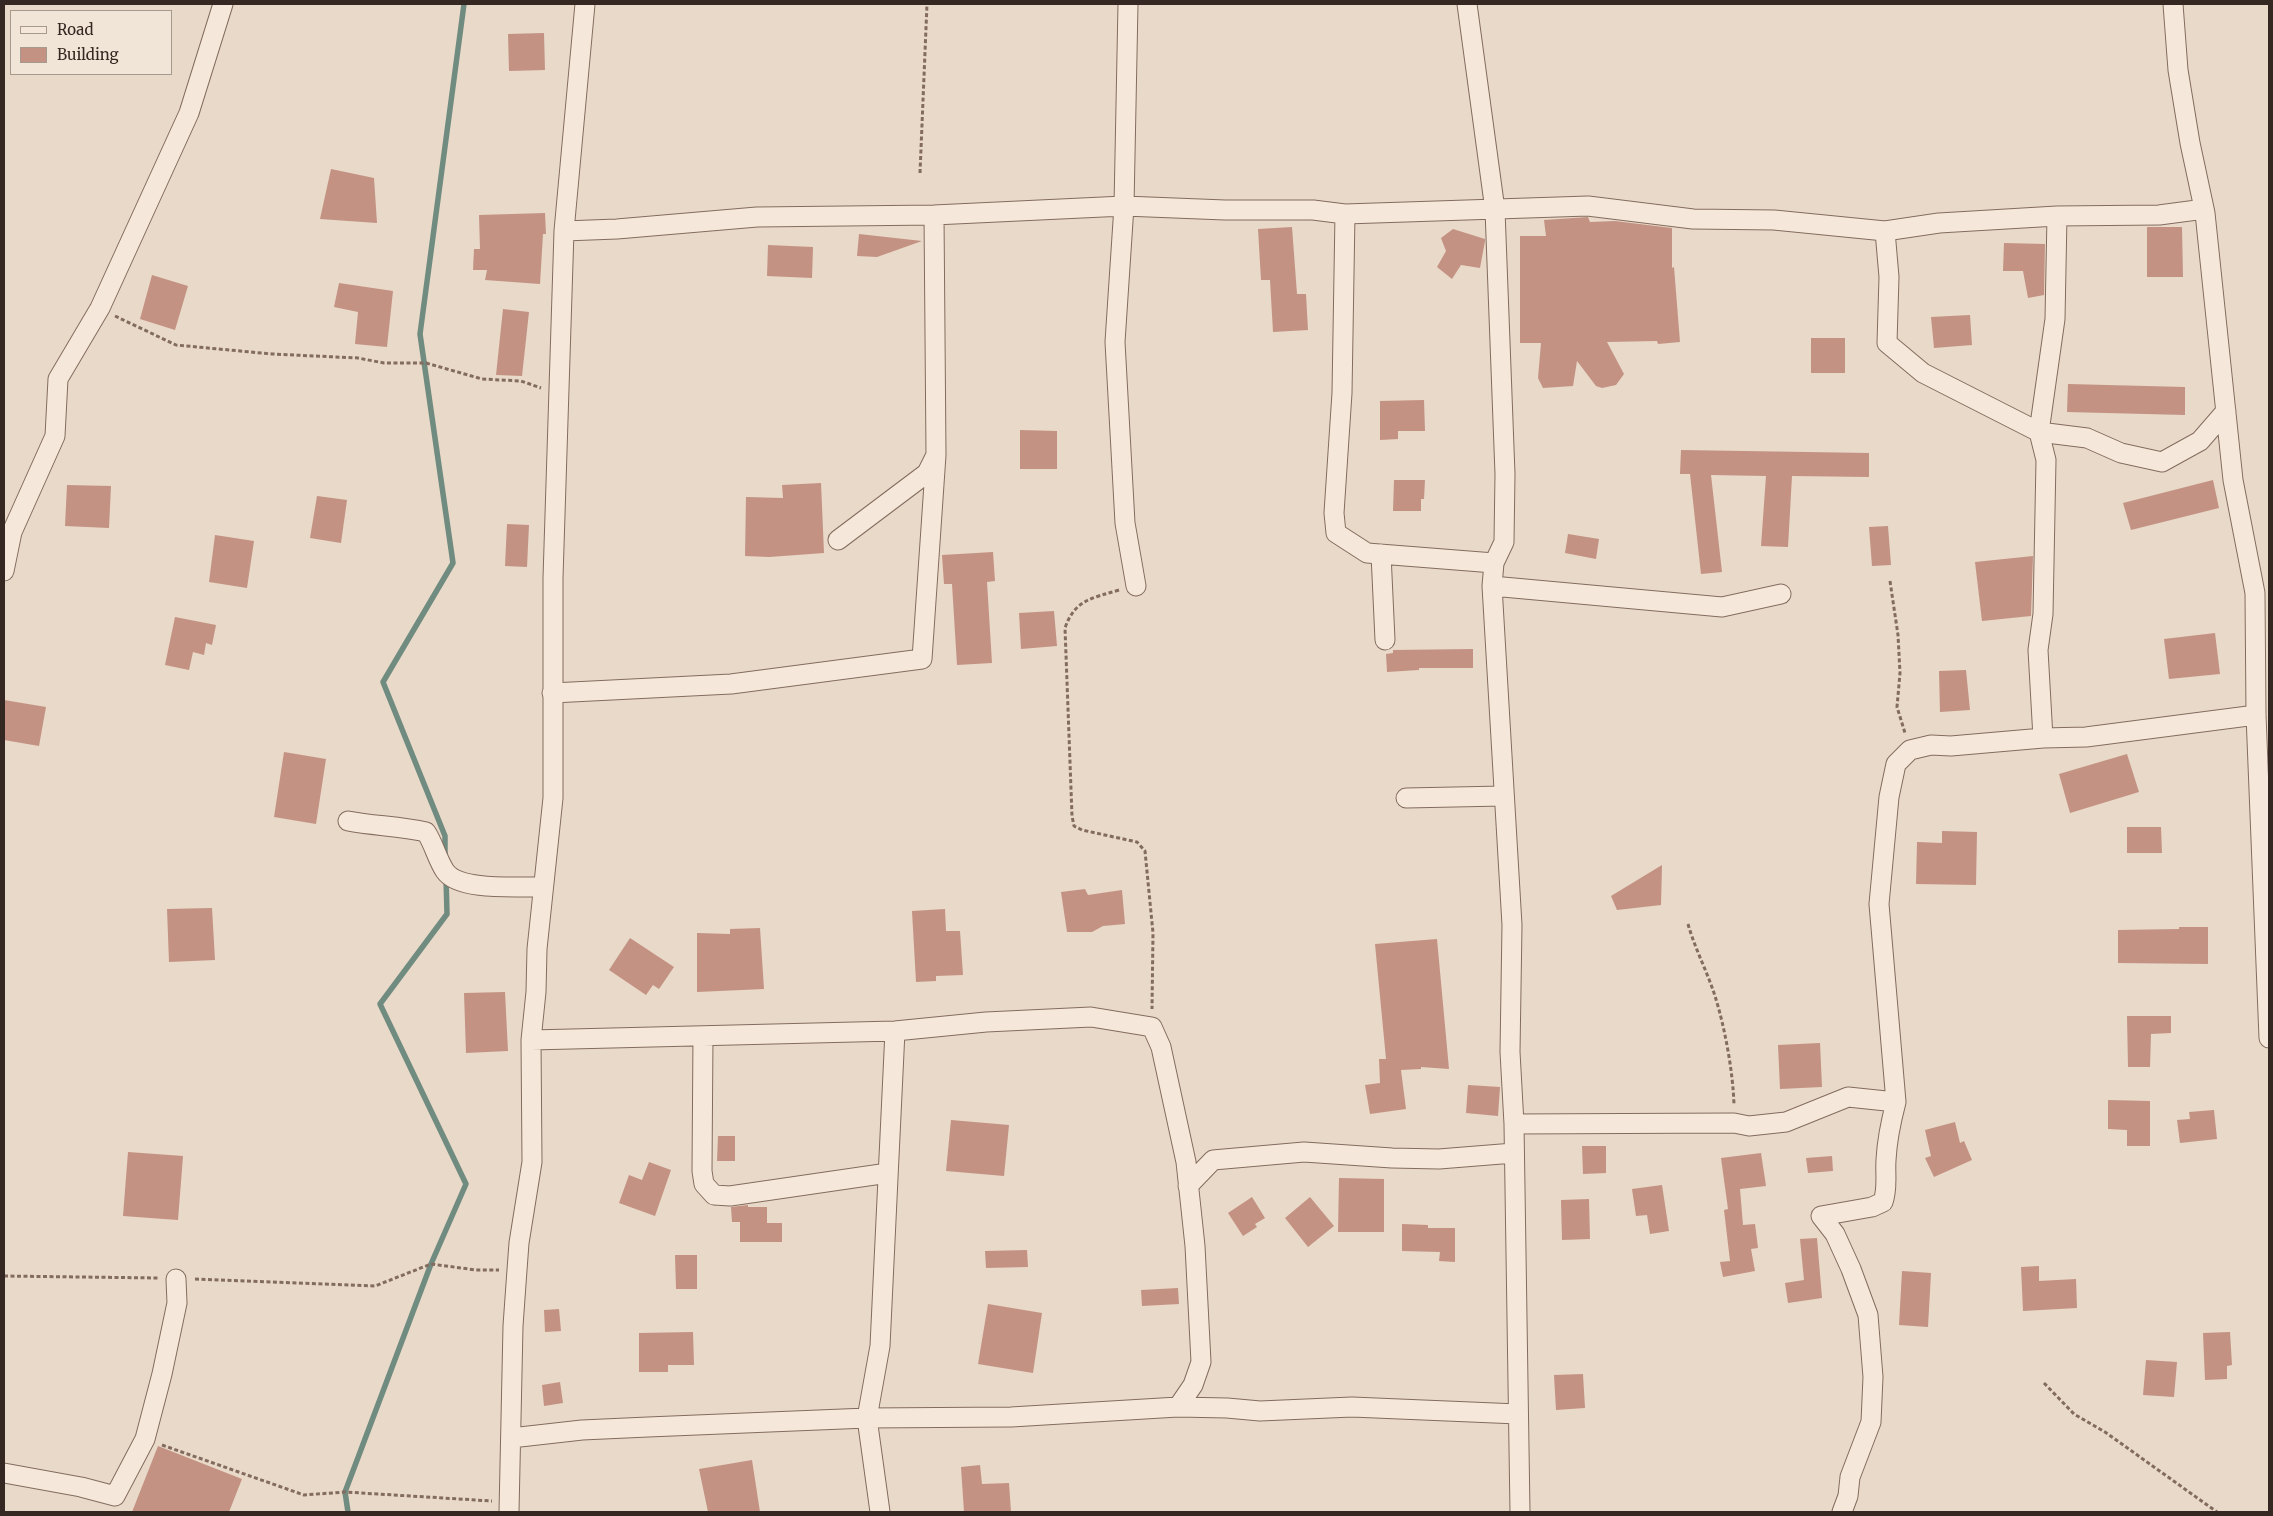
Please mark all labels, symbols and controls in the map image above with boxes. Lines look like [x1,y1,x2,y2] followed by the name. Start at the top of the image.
[10,10,172,75] legend
[57,20,93,39] text: Road
[57,45,119,64] text: Building

